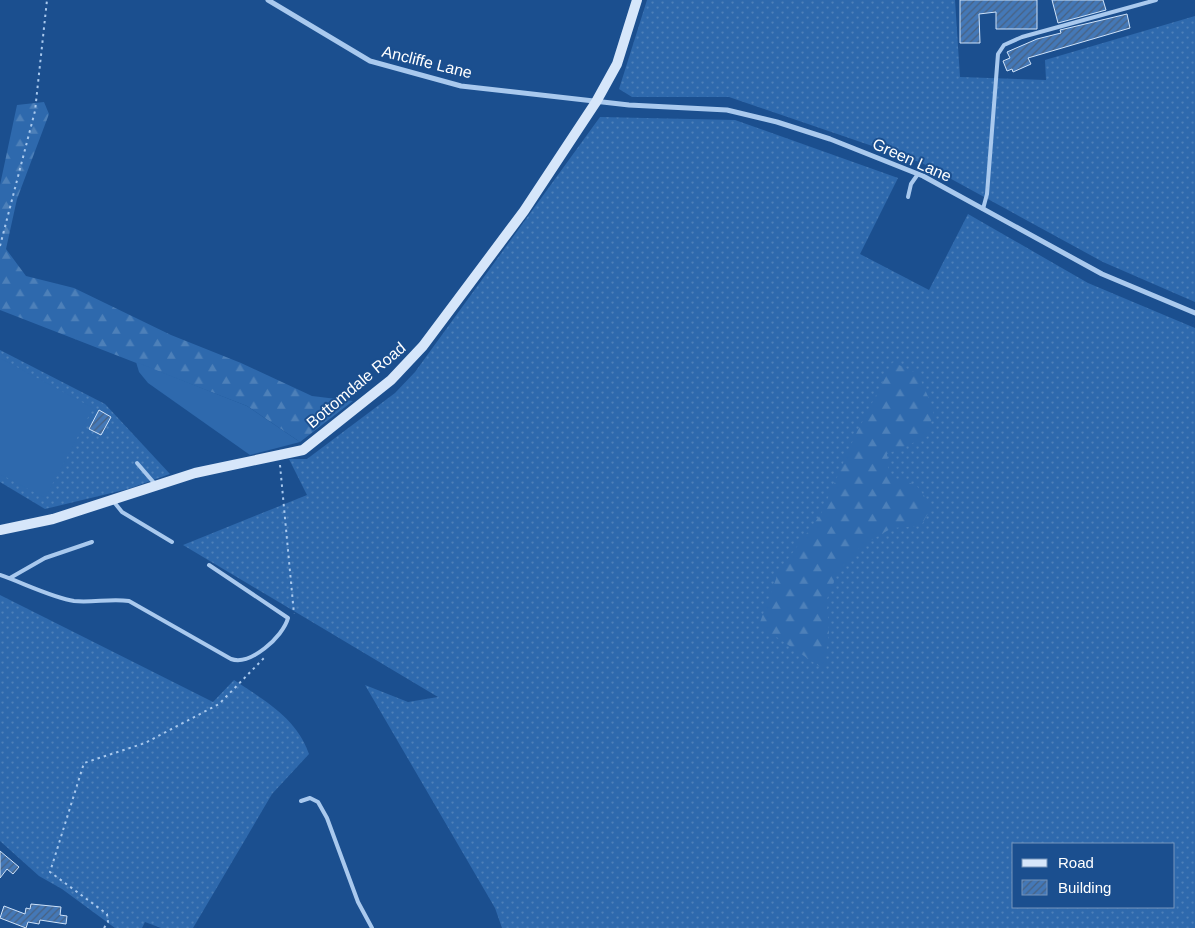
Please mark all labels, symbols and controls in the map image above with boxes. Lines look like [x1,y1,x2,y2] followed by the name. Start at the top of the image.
[380,43,474,81] street label: Ancliffe Lane
[870,135,954,185] street label: Green Lane
[303,339,409,431] street label: Bottomdale Road
[1012,843,1175,908] legend
[1058,854,1094,871] text: Road
[1058,879,1111,896] text: Building

